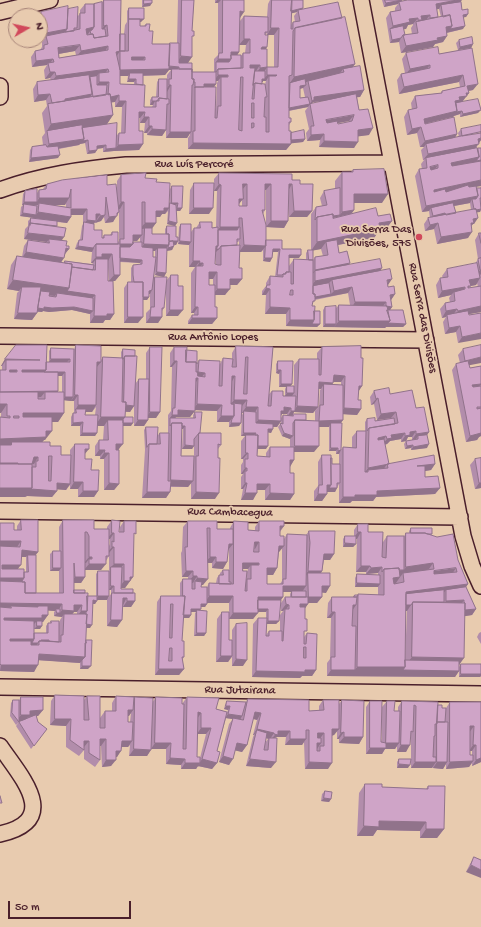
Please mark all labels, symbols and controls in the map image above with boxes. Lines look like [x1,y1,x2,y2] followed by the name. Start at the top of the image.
[8,8,48,48] north arrow
[32,22,45,31] text: N
[154,158,234,172] street label: Rua Luís Percoré
[341,223,411,251] place label: Rua Serra Das Divisões, 575
[414,232,424,242] marker: Rua Serra Das Divisões, 575
[404,262,440,374] street label: Rua Serra das Divisões
[168,331,258,345] street label: Rua Antônio Lopes
[187,505,273,521] street label: Rua Cambacegua
[204,683,276,699] street label: Rua Jutairana
[10,893,133,919] scale bar
[15,901,40,915] text: 50 m

